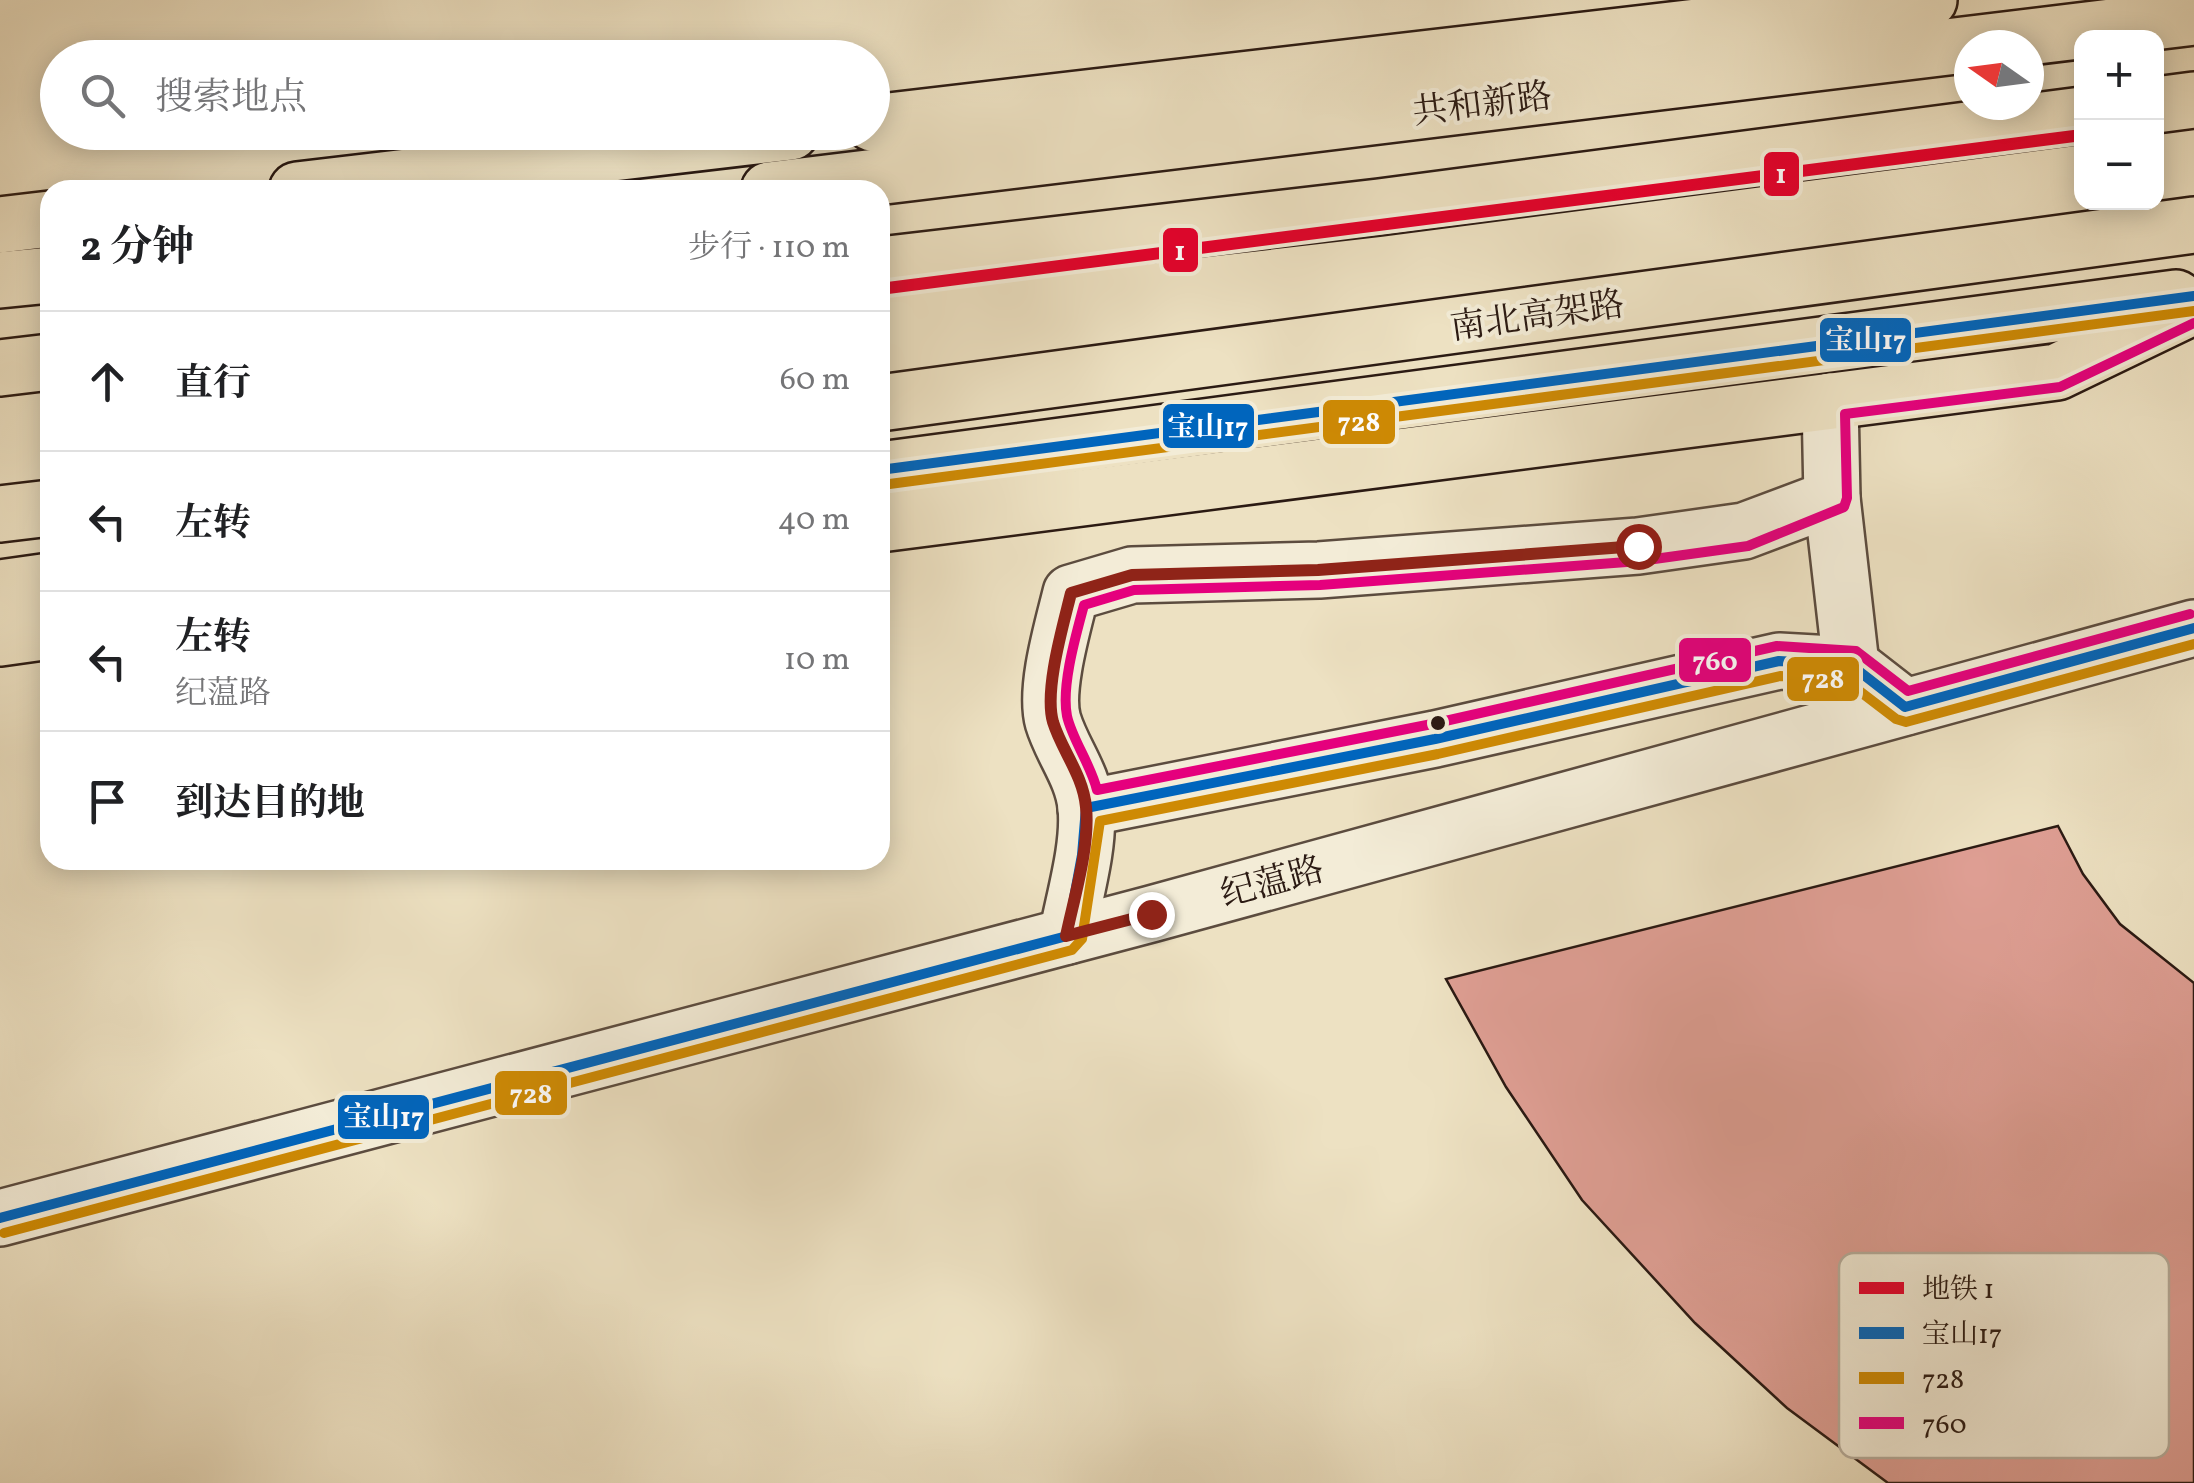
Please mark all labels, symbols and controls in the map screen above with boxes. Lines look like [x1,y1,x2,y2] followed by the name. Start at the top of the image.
[1954,30,2044,120] north arrow
[2074,30,2164,210] map controls
[2074,30,2164,120] button: +
[40,40,890,150] search box
[75,68,130,123] icon: search
[155,73,307,126] text: 搜索地点
[1410,74,1555,138] street label: 共和新路
[2074,120,2164,210] button: −
[1762,150,1801,198] line badge: 1
[1775,156,1787,195] text: 1
[80,220,194,279] text: 2 分钟
[1161,226,1200,274] line badge: 1
[688,227,850,271] text: 步行 · 110 m
[1174,233,1186,272] text: 1
[1447,282,1627,354] street label: 南北高架路
[1818,316,1913,364] line badge: 宝山17
[1826,322,1906,361] text: 宝山17
[80,354,135,409] icon: ahead
[175,359,251,412] text: 直行
[780,359,850,403] text: 60 m
[1321,398,1397,446] line badge: 728
[1161,402,1256,450] line badge: 宝山17
[1338,404,1380,443] text: 728
[1168,409,1248,448] text: 宝山17
[80,494,135,549] icon: left
[175,499,251,552] text: 左转
[778,499,850,543] text: 40 m
[1616,524,1662,570] route start
[175,613,251,666] text: 左转
[80,634,135,689] icon: left
[1677,636,1753,684] line badge: 760
[784,639,850,683] text: 10 m
[1692,643,1738,682] text: 760
[1785,655,1861,703] line badge: 728
[1802,661,1844,700] text: 728
[175,673,271,717] text: 纪蕰路
[1428,713,1448,733] unlabelled marker
[80,774,135,829] icon: arrive
[175,779,365,832] text: 到达目的地
[1216,847,1330,921] street label: 纪蕰路
[1129,892,1175,938] route end
[493,1069,569,1117] line badge: 728
[510,1076,552,1115] text: 728
[336,1093,431,1141] line badge: 宝山17
[344,1099,424,1138] text: 宝山17
[1839,1253,2169,1458] legend
[1922,1271,1994,1310] text: 地铁 1
[1922,1316,2002,1355] text: 宝山17
[1922,1361,1964,1400] text: 728
[1922,1406,1967,1445] text: 760

